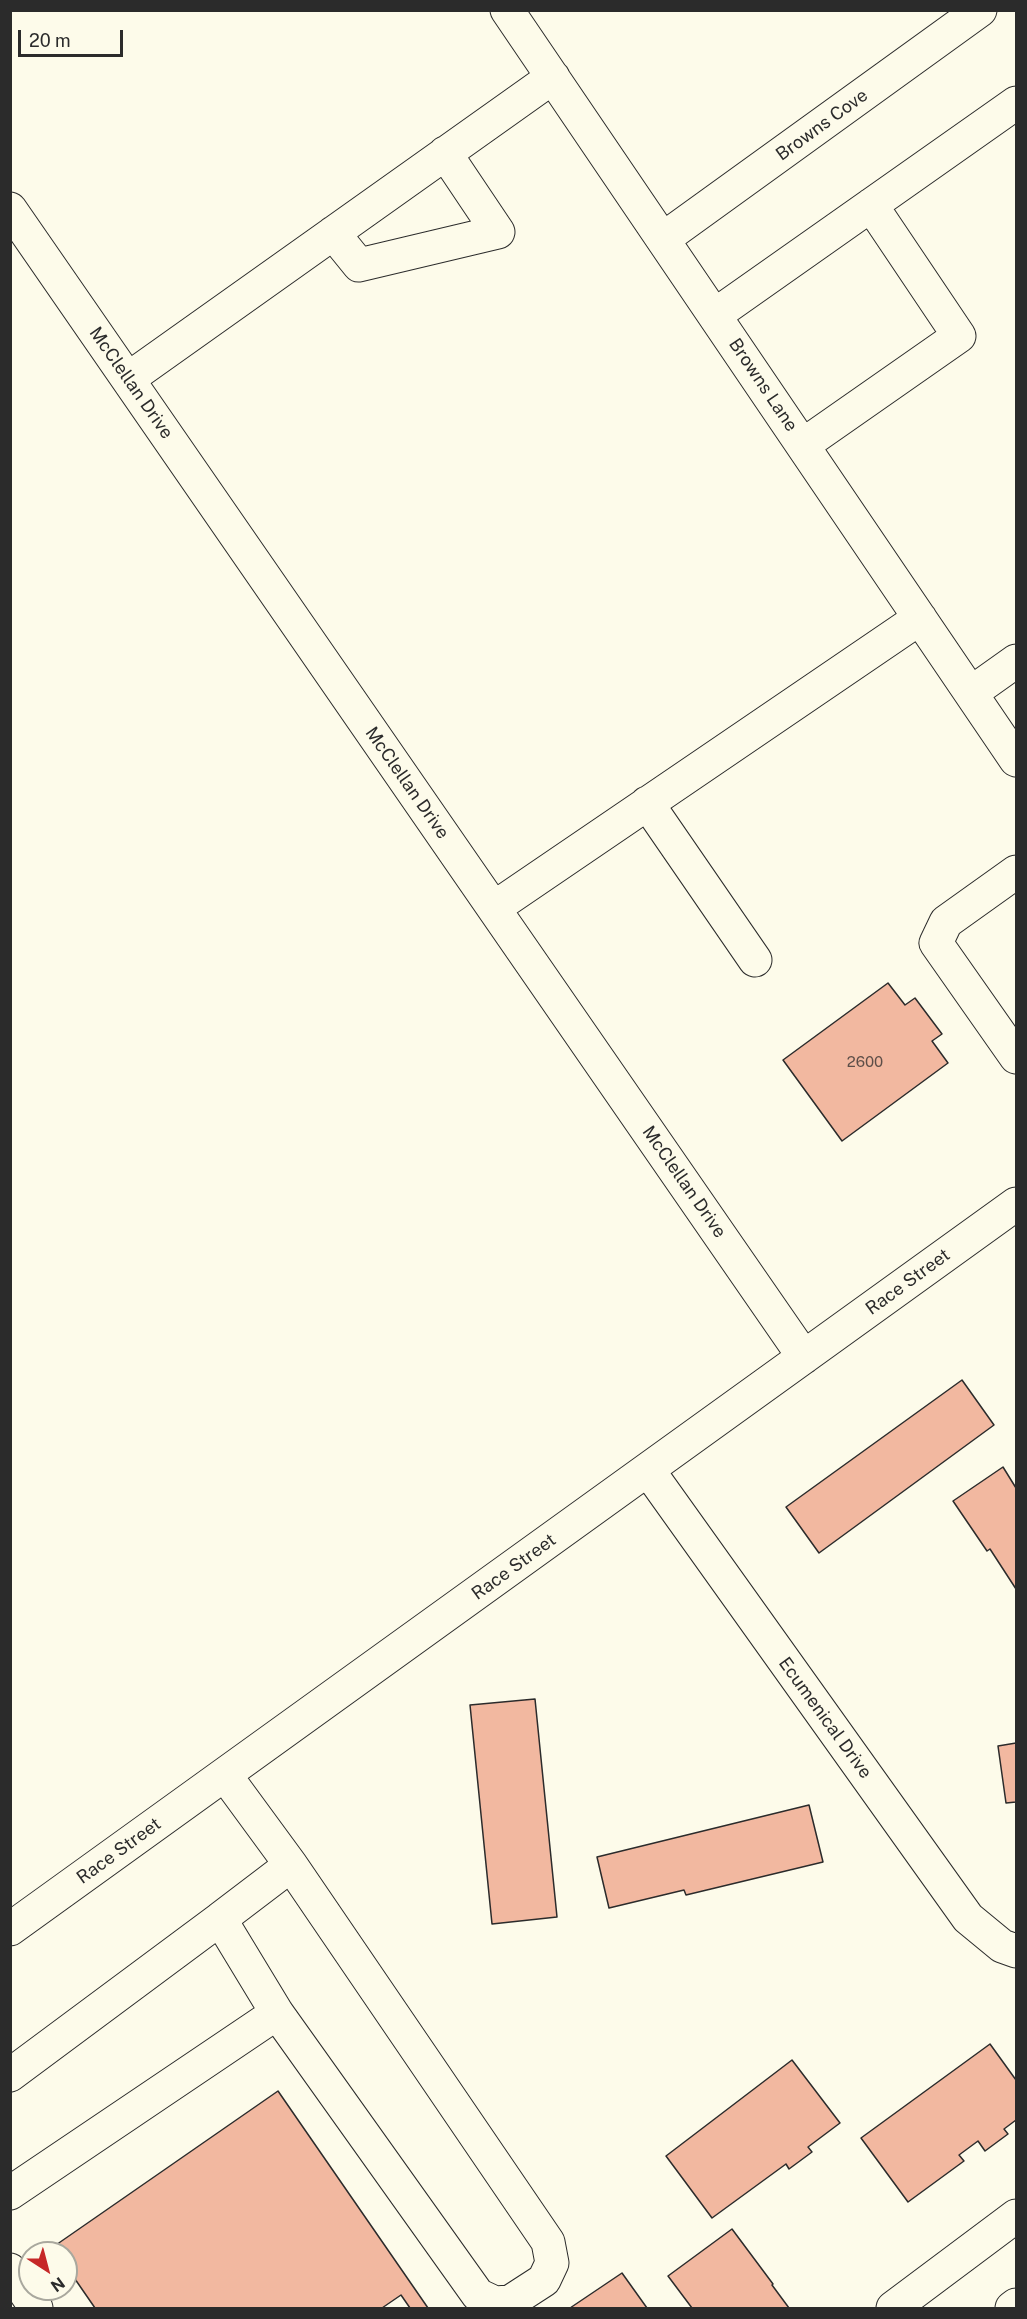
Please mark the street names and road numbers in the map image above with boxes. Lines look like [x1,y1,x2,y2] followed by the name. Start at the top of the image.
[772,84,872,166] street label: Browns Cove
[84,323,178,443] street label: McClellan Drive
[724,334,802,436] street label: Browns Lane
[360,723,454,843] street label: McClellan Drive
[637,1122,731,1242] street label: McClellan Drive
[862,1244,954,1320] street label: Race Street
[468,1529,560,1605] street label: Race Street
[774,1653,876,1783] street label: Ecumenical Drive
[73,1813,165,1889] street label: Race Street

